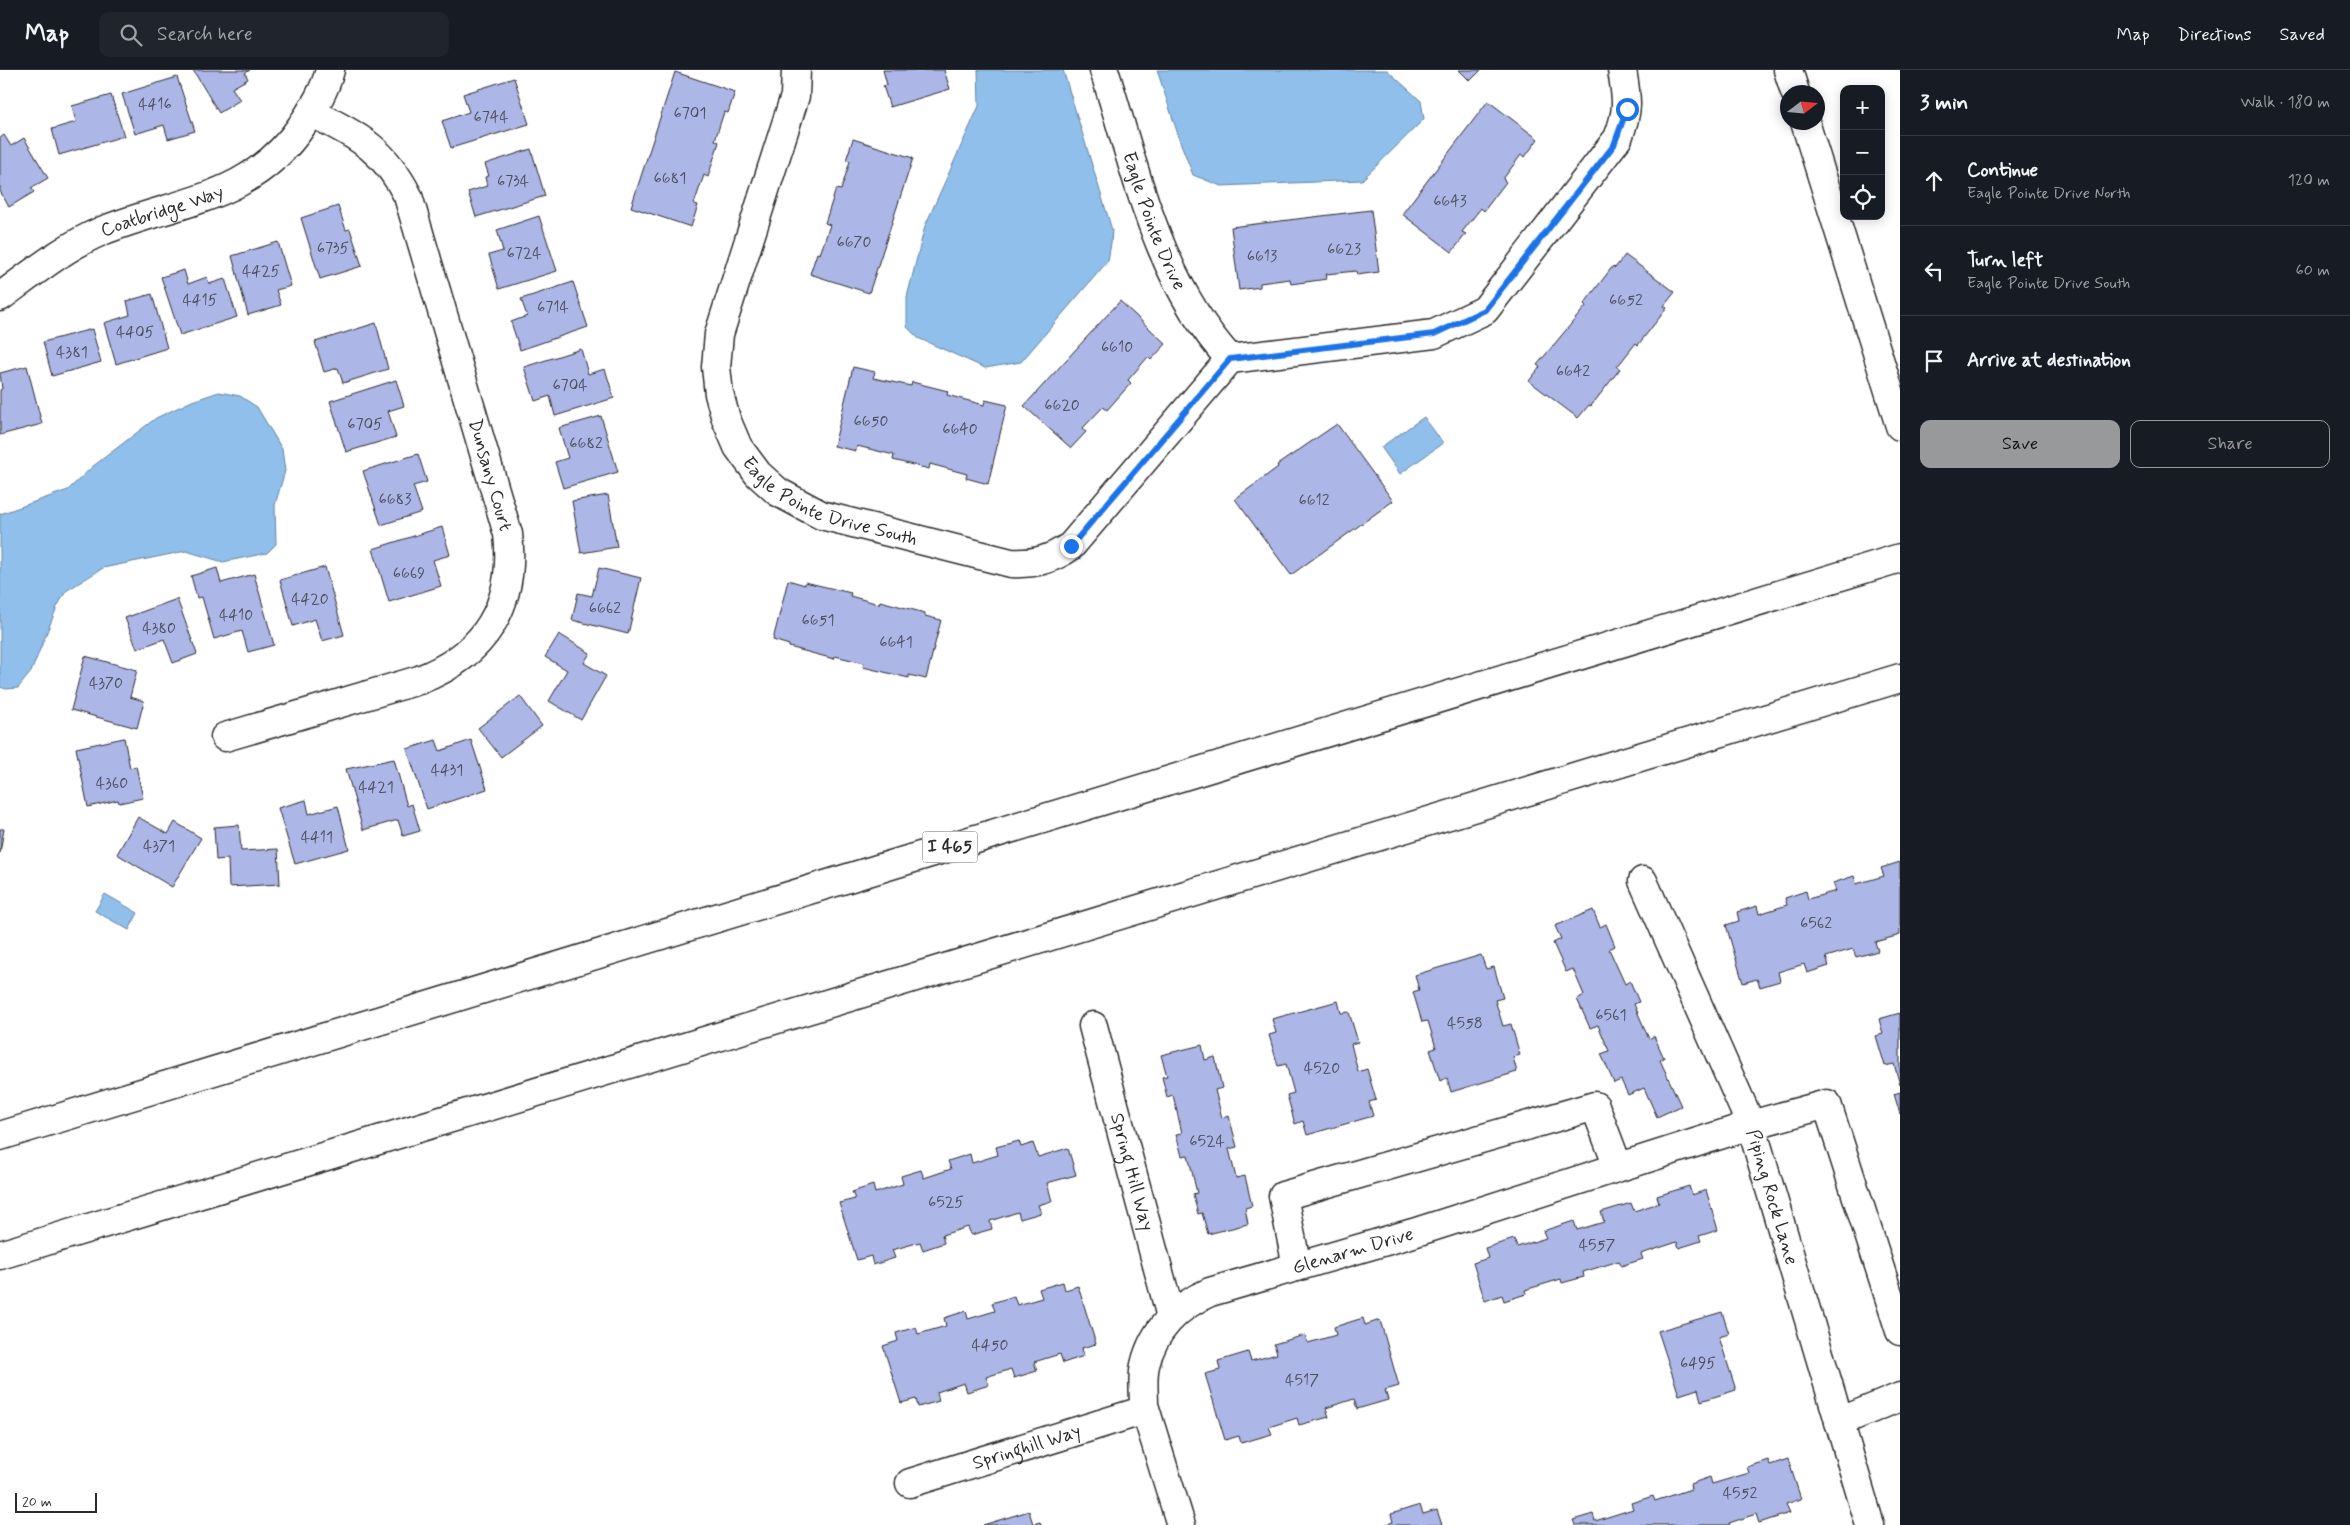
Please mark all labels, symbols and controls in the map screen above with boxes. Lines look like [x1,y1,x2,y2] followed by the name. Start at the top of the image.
[99,12,449,57] search box
[25,19,69,50] text: Map
[117,21,145,49] icon: search
[157,22,253,47] text: Search here
[2117,23,2150,47] text: Map
[2178,23,2252,47] text: Directions
[2280,23,2325,47] text: Saved
[1780,85,1825,130] north arrow
[1840,85,1885,220] map controls
[1840,85,1885,130] button: +
[1920,89,1968,117] text: 3 min
[2241,92,2330,113] text: Walk · 180 m
[138,94,172,115] house number: 4416
[1616,98,1639,121] route start
[673,103,707,124] house number: 6701
[474,107,508,128] house number: 6744
[1840,130,1885,175] button: −
[1117,149,1192,294] street label: Eagle Pointe Drive
[1967,158,2038,183] text: Continue
[1920,167,1948,195] icon: ahead
[654,168,686,189] house number: 6681
[2288,170,2330,191] text: 120 m
[497,171,529,192] house number: 6734
[1840,175,1885,220] button: locate
[97,179,227,243] street label: Coatbridge Way
[1967,183,2131,204] text: Eagle Pointe Drive North
[1433,191,1467,212] house number: 6643
[837,232,872,253] house number: 6670
[317,238,349,259] house number: 6735
[1327,239,1361,260] house number: 6623
[506,243,542,264] house number: 6724
[1247,246,1277,267] house number: 6613
[1967,248,2043,273] text: Turn left
[1920,257,1948,285] icon: left
[2296,260,2330,281] text: 60 m
[242,261,280,282] house number: 4425
[1967,273,2130,294] text: Eagle Pointe Drive South
[183,290,217,311] house number: 4415
[1609,290,1643,311] house number: 6652
[537,297,569,318] house number: 6714
[116,322,154,343] house number: 4405
[1101,337,1133,358] house number: 6610
[56,342,88,363] house number: 4381
[1920,347,1948,375] icon: arrive
[1967,348,2131,373] text: Arrive at destination
[1556,361,1590,382] house number: 6642
[552,375,588,396] house number: 6704
[1044,395,1080,416] house number: 6620
[854,411,888,432] house number: 6650
[347,414,383,435] house number: 6705
[462,416,518,534] street label: Dunsany Court
[942,419,978,440] house number: 6640
[1920,420,2120,468] button: Save
[2130,420,2330,468] button: Share
[569,433,603,454] house number: 6682
[737,451,920,551] street label: Eagle Pointe Drive South
[379,489,411,510] house number: 6683
[1298,490,1330,511] house number: 6612
[1060,535,1083,558] route end
[393,563,425,584] house number: 6669
[291,589,329,610] house number: 4420
[589,598,621,619] house number: 6662
[219,605,253,626] house number: 4410
[801,610,835,631] house number: 6651
[142,618,176,639] house number: 4380
[879,632,913,653] house number: 6641
[89,673,123,694] house number: 4370
[431,760,463,781] house number: 4431
[96,773,128,794] house number: 4360
[358,777,394,798] house number: 4421
[301,827,333,848] house number: 4411
[922,832,978,862] road number: I 465
[143,836,175,857] house number: 4371
[1800,913,1832,934] house number: 6562
[1595,1005,1627,1026] house number: 6561
[1447,1013,1483,1034] house number: 4558
[1304,1058,1340,1079] house number: 4520
[1104,1110,1160,1234] street label: Spring Hill Way
[1740,1126,1804,1268] street label: Piping Rock Lane
[1189,1131,1225,1152] house number: 6524
[928,1192,964,1213] house number: 6525
[1289,1221,1416,1280] street label: Glenarm Drive
[1579,1235,1616,1256] house number: 4557
[972,1335,1008,1356] house number: 4450
[1680,1353,1716,1374] house number: 6495
[1285,1370,1319,1391] house number: 4517
[969,1418,1084,1475] street label: Springhill Way
[1723,1483,1757,1504] house number: 4552
[15,1490,98,1513] scale bar
[22,1493,52,1511] text: 20 m

